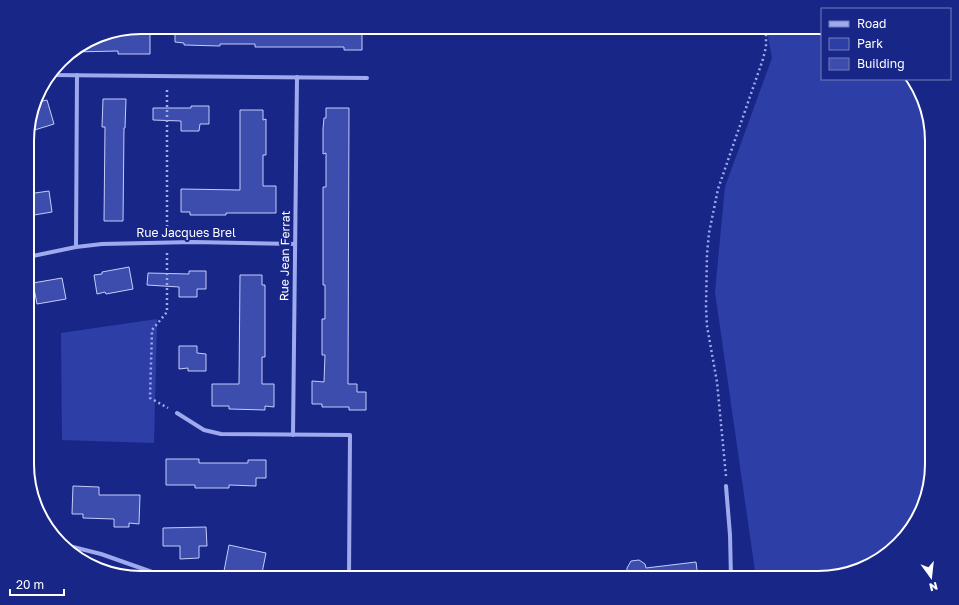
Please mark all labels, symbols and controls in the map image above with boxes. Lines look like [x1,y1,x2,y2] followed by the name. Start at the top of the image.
[821,8,951,80] legend
[857,16,886,31] text: Road
[857,36,883,51] text: Park
[857,56,905,71] text: Building
[276,210,293,301] street label: Rue Jean Ferrat
[136,225,236,240] street label: Rue Jacques Brel
[911,557,951,597] north arrow
[10,571,64,597] scale bar
[16,577,44,592] text: 20 m
[928,580,939,595] text: N

